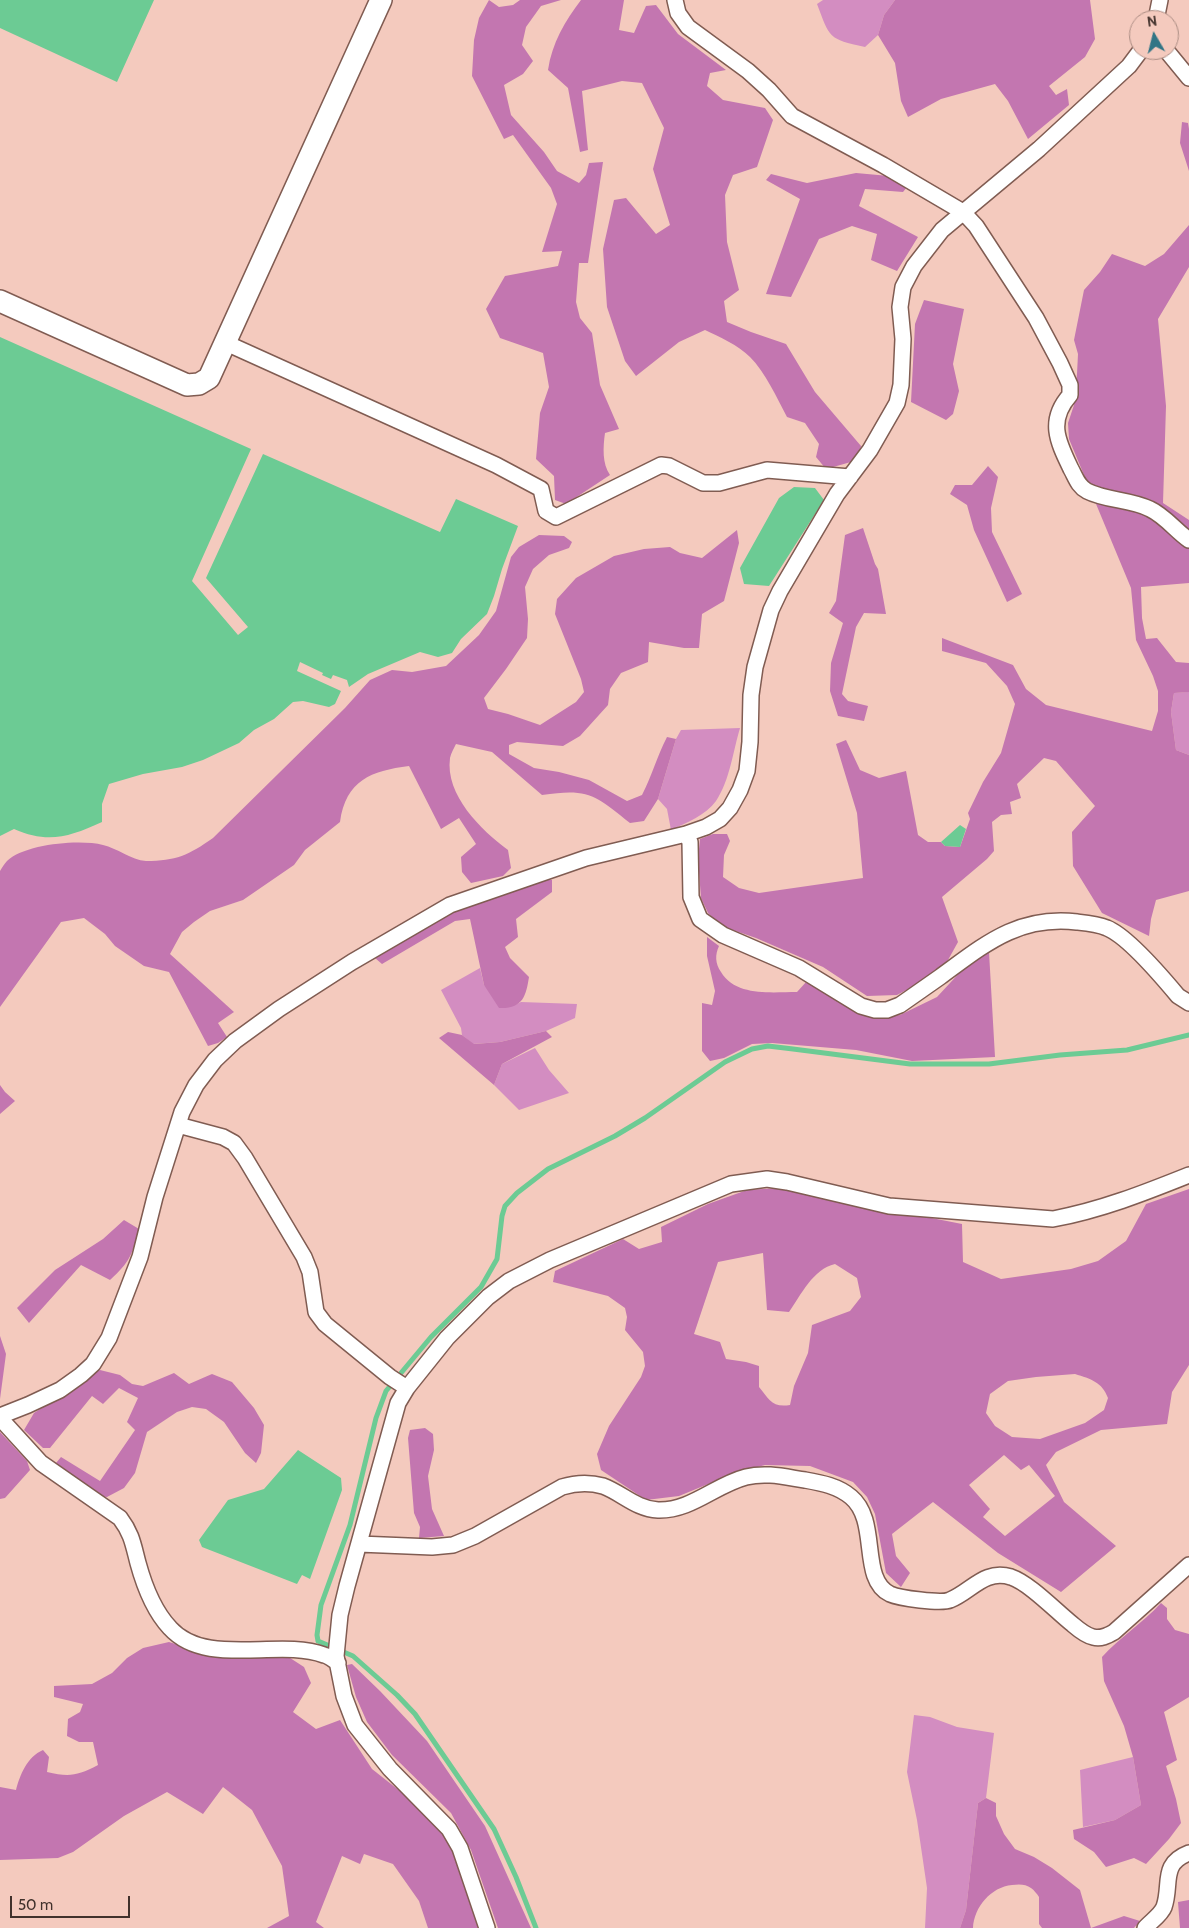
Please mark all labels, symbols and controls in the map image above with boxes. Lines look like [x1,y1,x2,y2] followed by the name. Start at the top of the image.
[1129,10,1179,60] north arrow
[1146,12,1158,31] text: N
[12,1886,132,1918] scale bar
[18,1896,53,1914] text: 50 m

